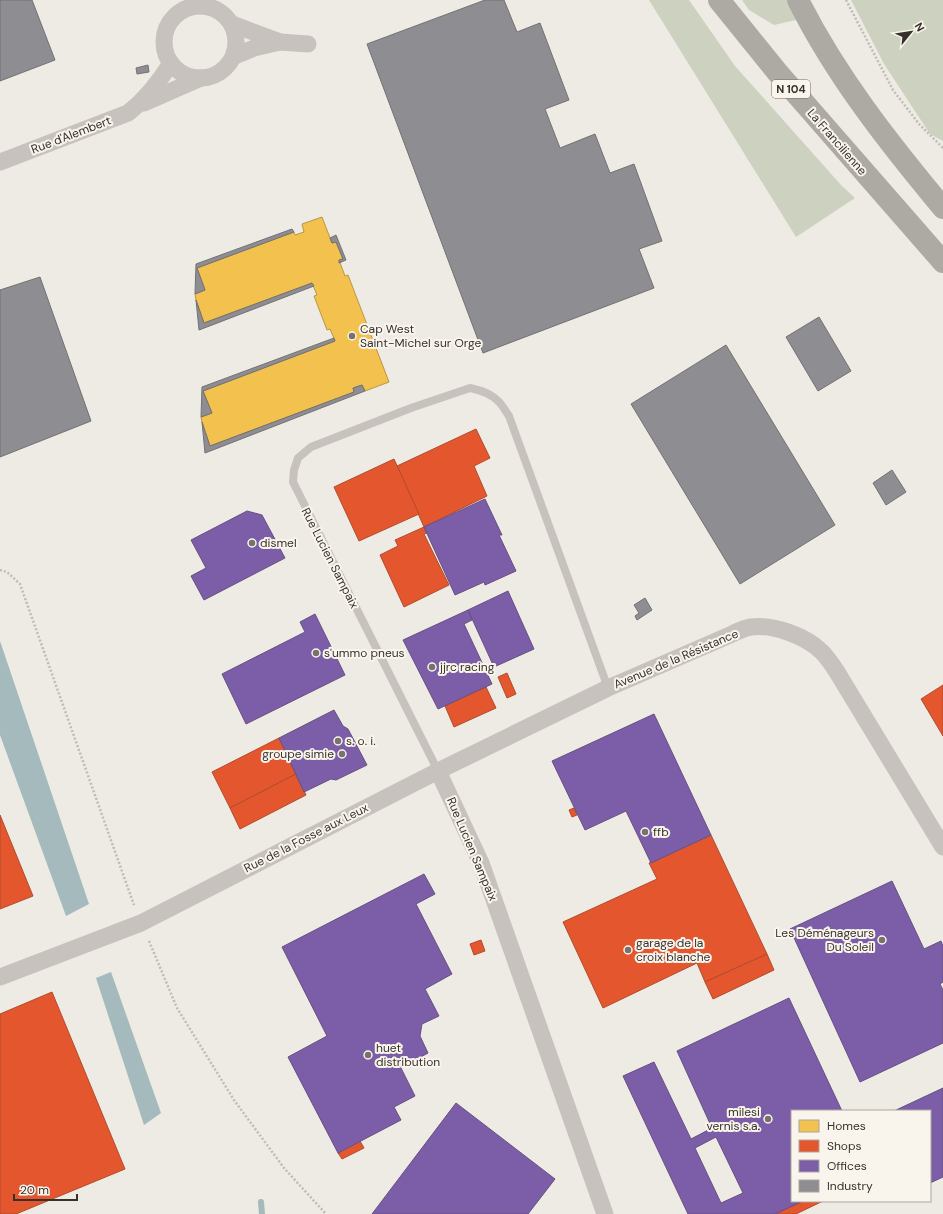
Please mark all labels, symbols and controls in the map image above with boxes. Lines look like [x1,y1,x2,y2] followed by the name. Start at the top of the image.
[891,12,931,52] north arrow
[912,20,928,34] text: N
[772,80,810,98] road number: N 104
[804,105,870,179] street label: La Francilienne
[29,112,114,158] street label: Rue d'Alembert
[360,321,481,351] place label: Cap West Saint-Michel sur Orge
[347,331,357,341] marker: Cap West Saint-Michel sur Orge
[298,505,362,611] street label: Rue Lucien Sampaix
[260,535,297,551] place label: dismel
[247,538,257,548] marker: dismel
[611,625,741,693] street label: Avenue de la Résistance
[324,645,405,661] place label: s'ummo pneus
[311,648,321,658] marker: s'ummo pneus
[439,659,495,675] place label: jjrc racing
[427,662,437,672] marker: jjrc racing
[346,733,376,749] place label: s. o. i.
[333,736,343,746] marker: s. o. i.
[262,746,334,762] place label: groupe simie
[337,749,347,759] marker: groupe simie
[443,795,501,903] street label: Rue Lucien Sampaix
[241,800,371,876] street label: Rue de la Fosse aux Leux
[653,824,669,840] place label: ffb
[640,827,650,837] marker: ffb
[775,925,874,955] place label: Les Déménageurs Du Soleil
[636,935,711,965] place label: garage de la croix blanche
[877,935,887,945] marker: Les Déménageurs Du Soleil
[623,945,633,955] marker: garage de la croix blanche
[376,1040,440,1070] place label: huet distribution
[363,1050,373,1060] marker: huet distribution
[706,1104,760,1134] place label: milesi vernis s.a.
[791,1110,931,1202] legend
[763,1114,773,1124] marker: milesi vernis s.a.
[827,1118,866,1134] text: Homes
[827,1138,862,1154] text: Shops
[827,1158,867,1174] text: Offices
[14,1176,77,1202] scale bar
[827,1178,873,1194] text: Industry
[20,1182,49,1198] text: 20 m

